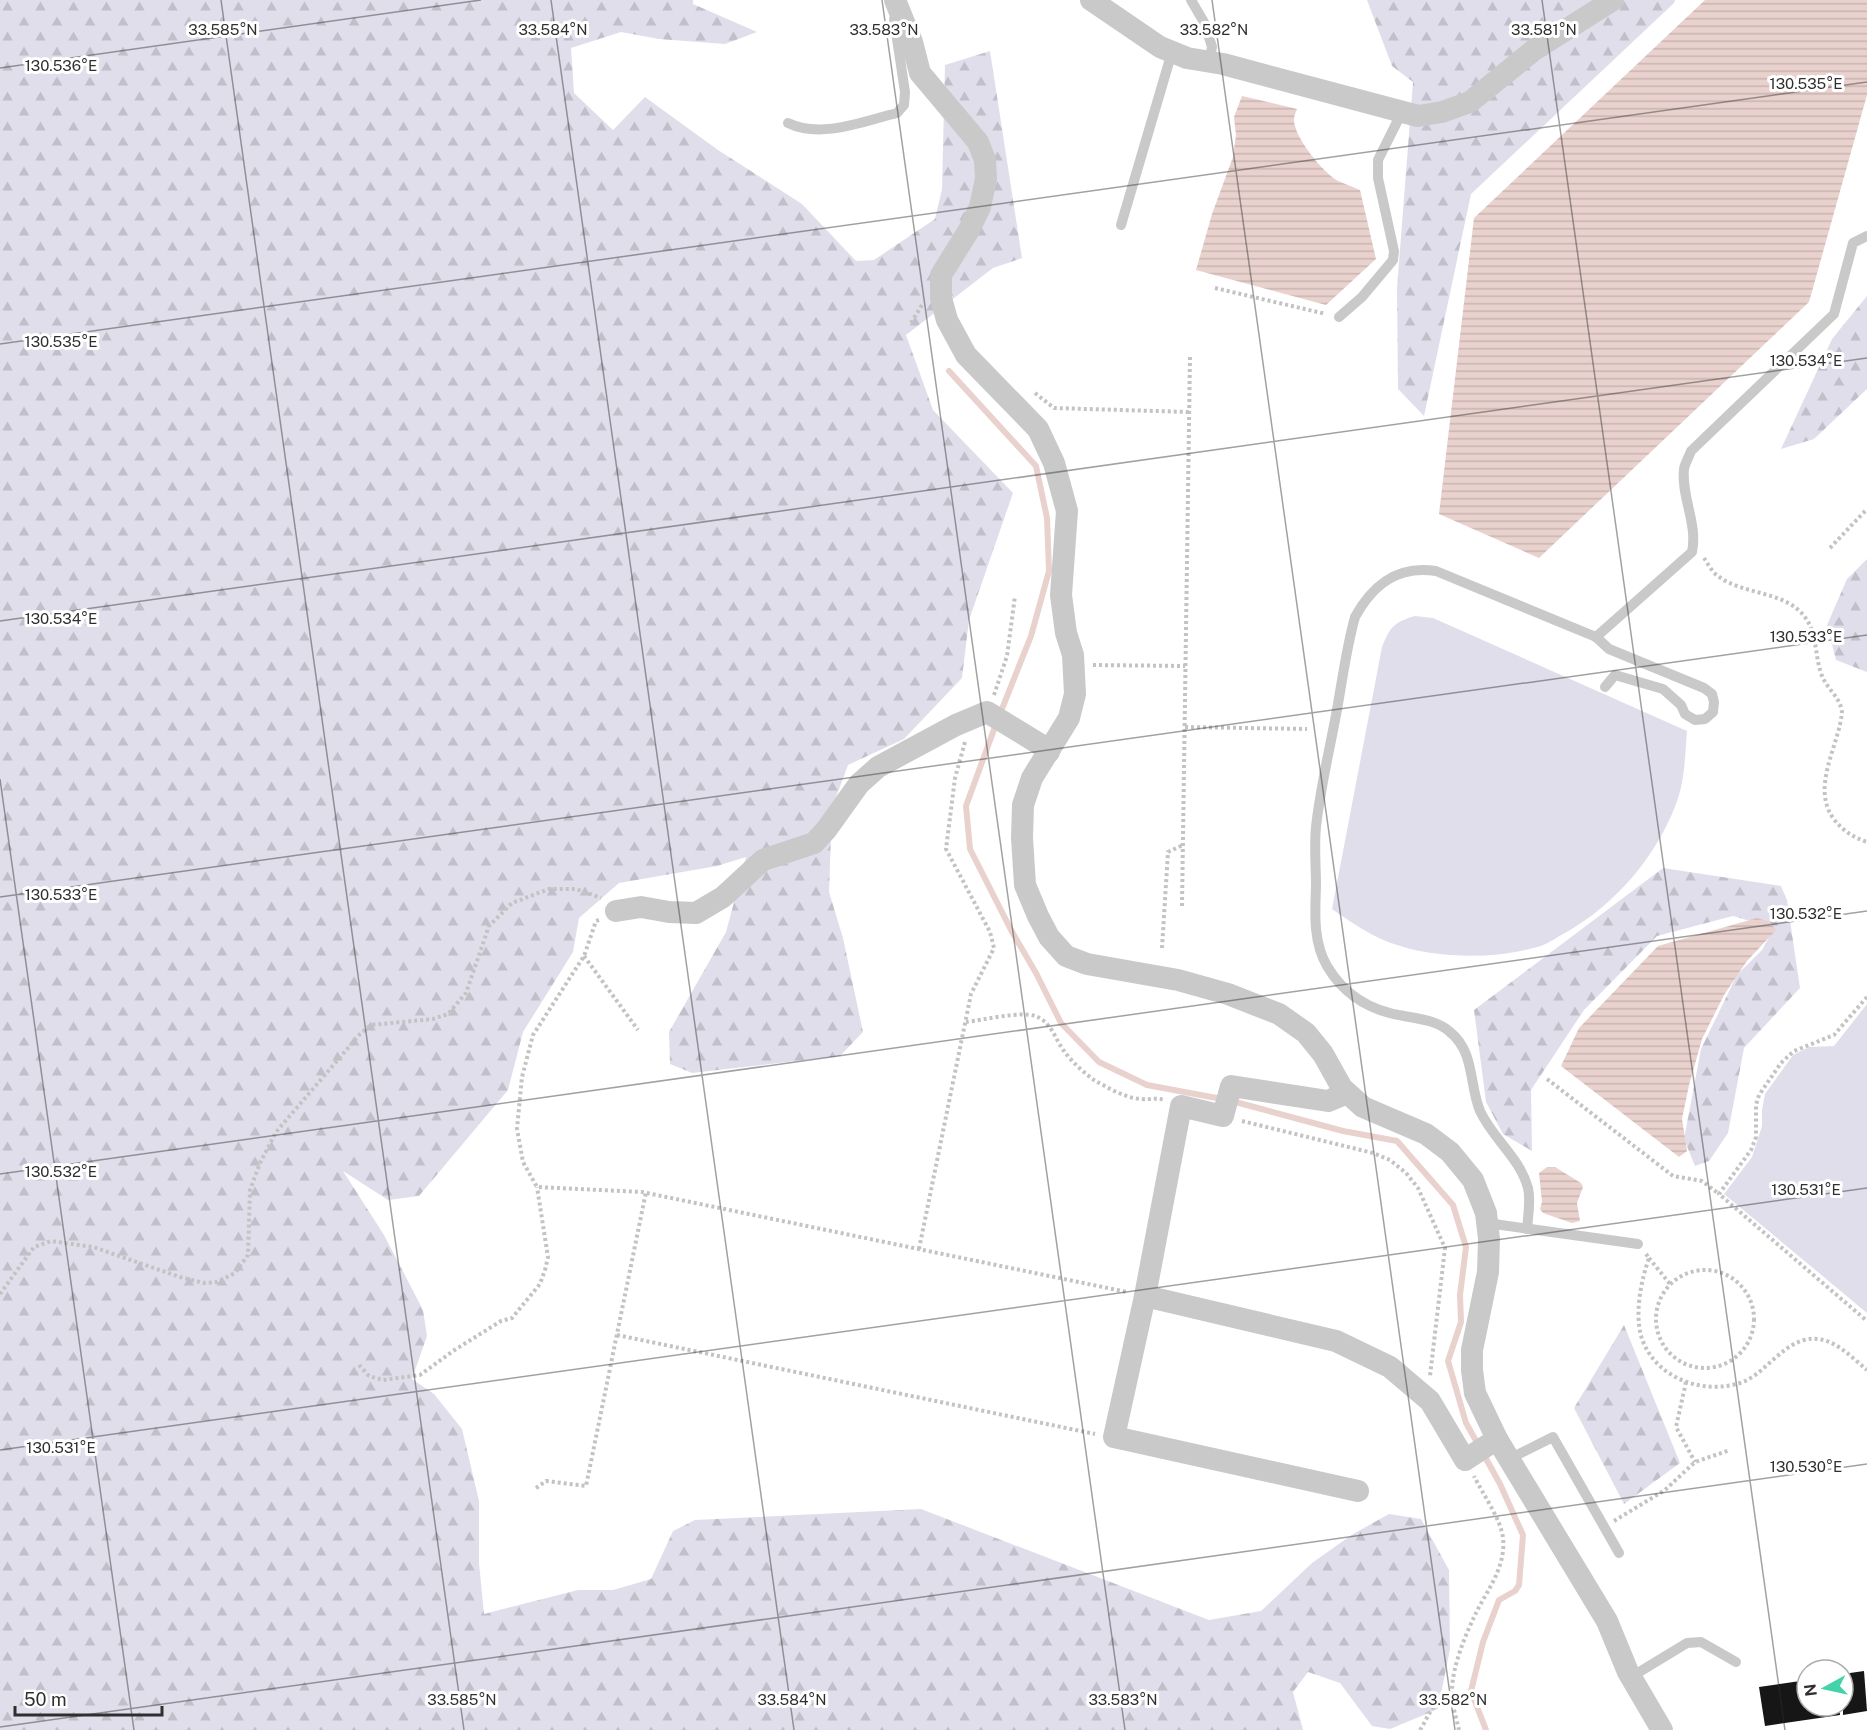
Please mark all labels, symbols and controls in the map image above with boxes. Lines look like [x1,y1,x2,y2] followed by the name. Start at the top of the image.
[188,21,258,38] text: 33.585°N
[518,21,588,38] text: 33.584°N
[849,21,919,38] text: 33.583°N
[1180,21,1248,38] text: 33.582°N
[1511,21,1577,38] text: 33.581°N
[25,57,97,74] text: 130.536°E
[1770,75,1842,92] text: 130.535°E
[25,333,97,350] text: 130.535°E
[1770,352,1842,369] text: 130.534°E
[25,610,97,627] text: 130.534°E
[1770,628,1842,645] text: 130.533°E
[25,886,97,903] text: 130.533°E
[1770,905,1842,922] text: 130.532°E
[25,1163,97,1180] text: 130.532°E
[1771,1181,1841,1198] text: 130.531°E
[26,1439,96,1456] text: 130.531°E
[1770,1458,1842,1475] text: 130.530°E
[1795,1658,1855,1718] north arrow
[15,1679,162,1717] scale bar
[1800,1682,1821,1698] text: N
[24,1689,67,1710] text: 50 m
[427,1691,497,1708] text: 33.585°N
[757,1691,827,1708] text: 33.584°N
[1088,1691,1158,1708] text: 33.583°N
[1419,1691,1487,1708] text: 33.582°N

